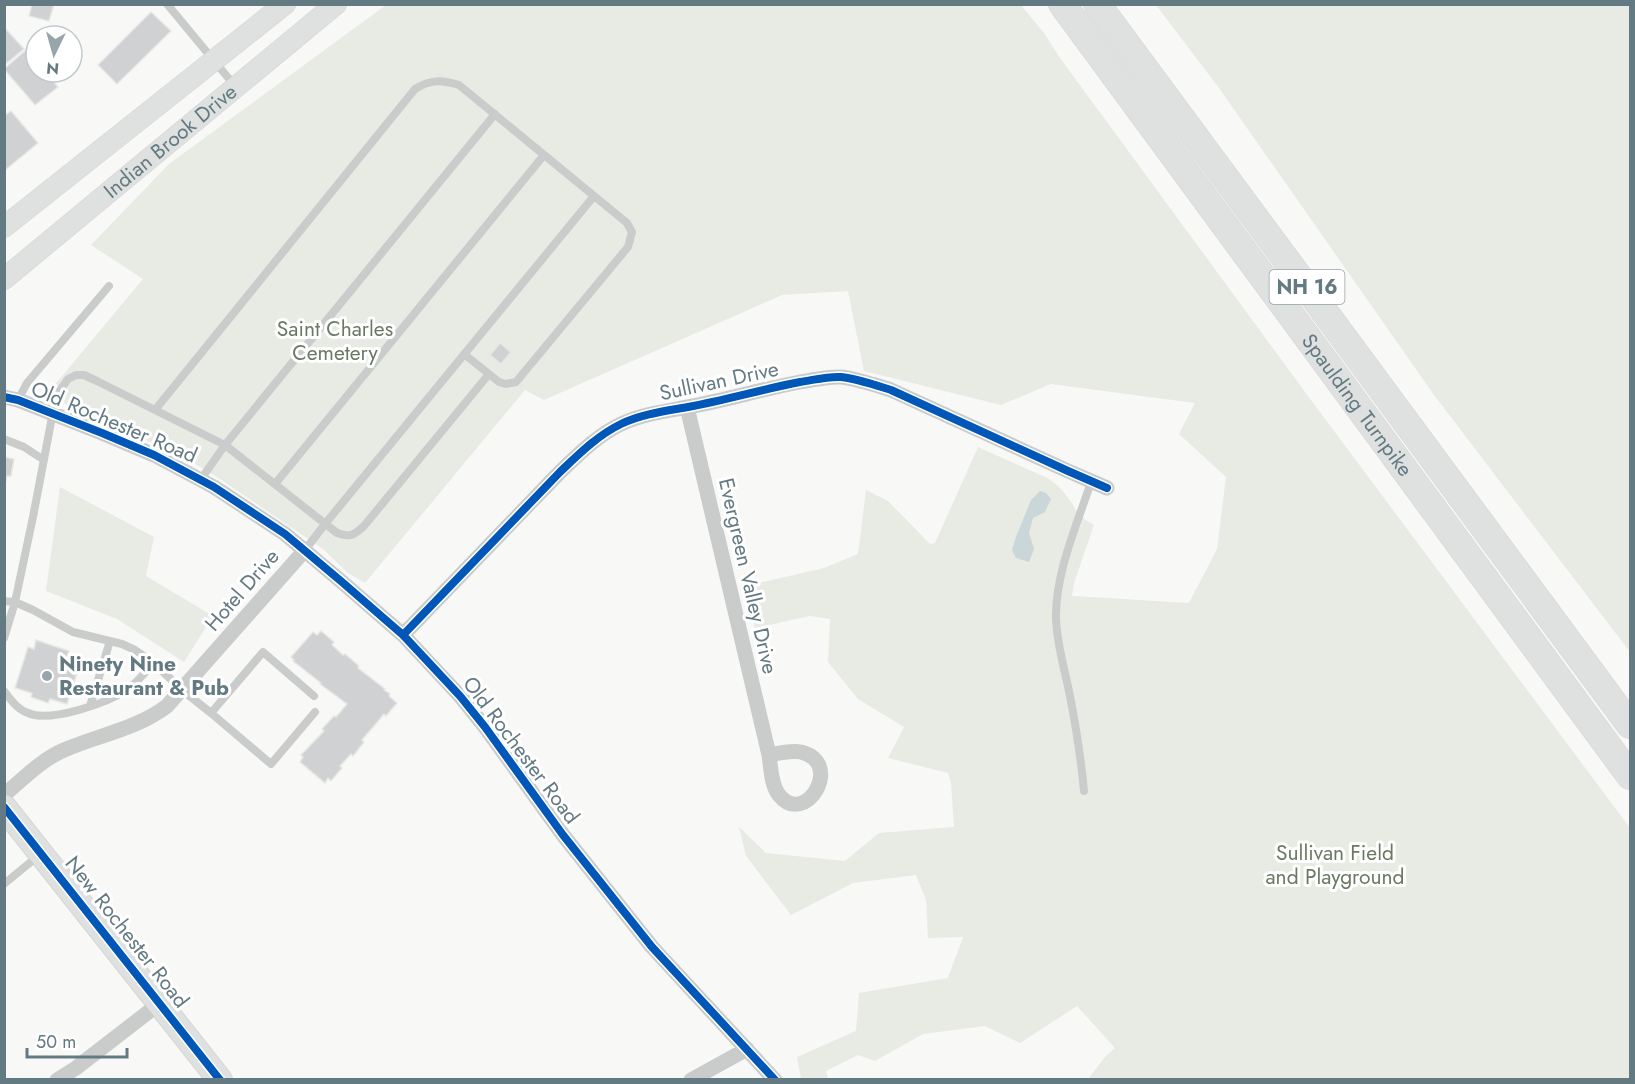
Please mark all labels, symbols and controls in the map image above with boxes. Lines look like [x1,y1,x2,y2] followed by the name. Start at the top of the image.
[24,24,84,84] north arrow
[45,56,60,80] text: N
[97,77,244,205] street label: Indian Brook Drive
[1270,270,1344,304] road number: NH 16
[277,314,393,368] park label: Saint Charles Cemetery
[1294,327,1420,483] street label: Spaulding Turnpike
[657,354,781,408] street label: Sullivan Drive
[26,373,202,471] street label: Old Rochester Road
[711,475,785,677] street label: Evergreen Valley Drive
[198,542,286,638] street label: Hotel Drive
[59,649,229,703] place label: Ninety Nine Restaurant & Pub
[40,669,54,683] marker: Ninety Nine Restaurant & Pub
[455,670,587,830] street label: Old Rochester Road
[1266,838,1405,892] park label: Sullivan Field and Playground
[58,850,196,1014] street label: New Rochester Road
[27,1021,128,1059] scale bar
[36,1029,76,1055] text: 50 m

